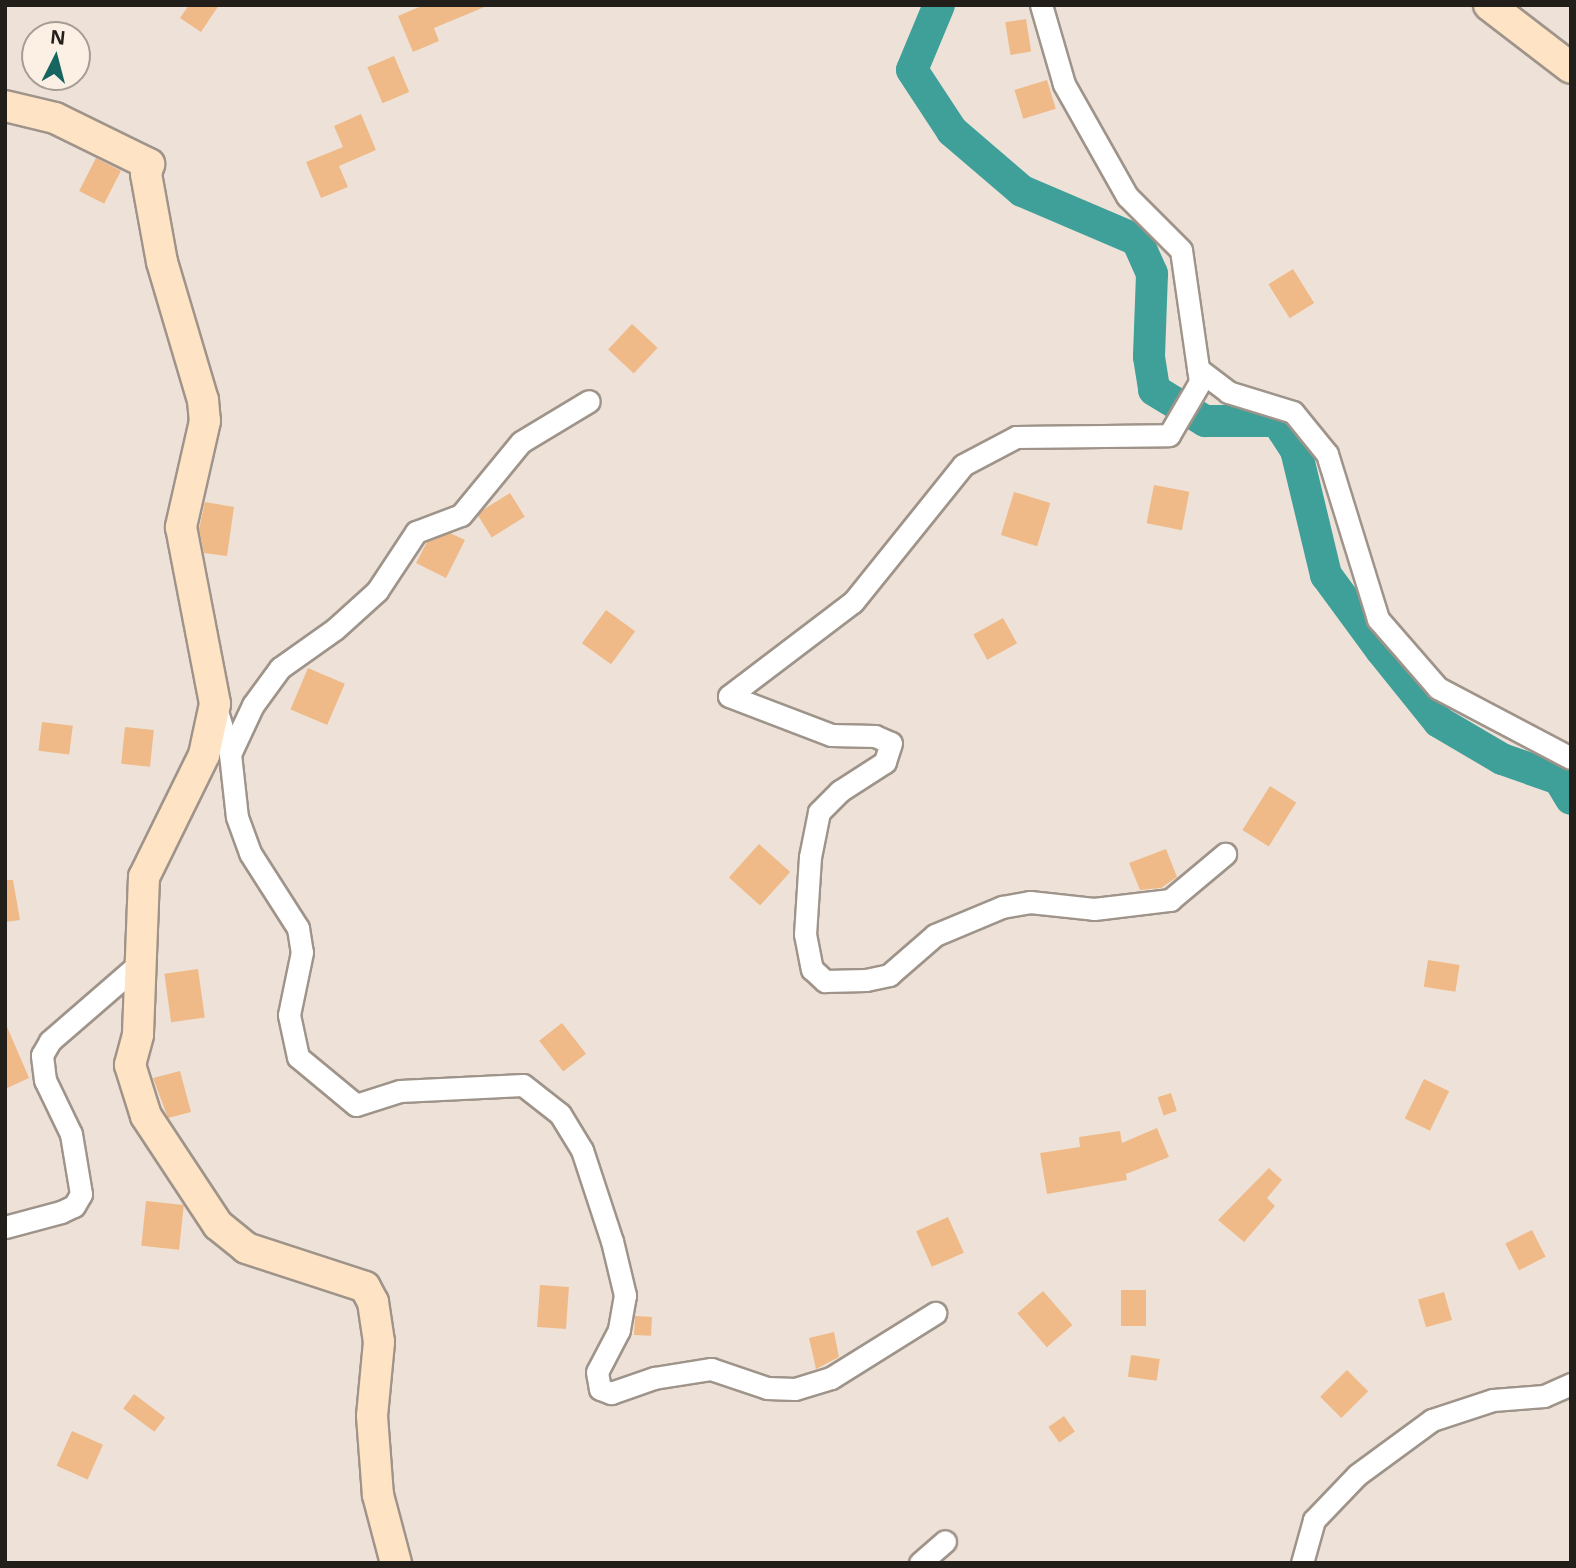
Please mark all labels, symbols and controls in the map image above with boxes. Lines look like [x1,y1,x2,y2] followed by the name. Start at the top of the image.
[21,21,91,91] north arrow
[49,23,67,51] text: N

